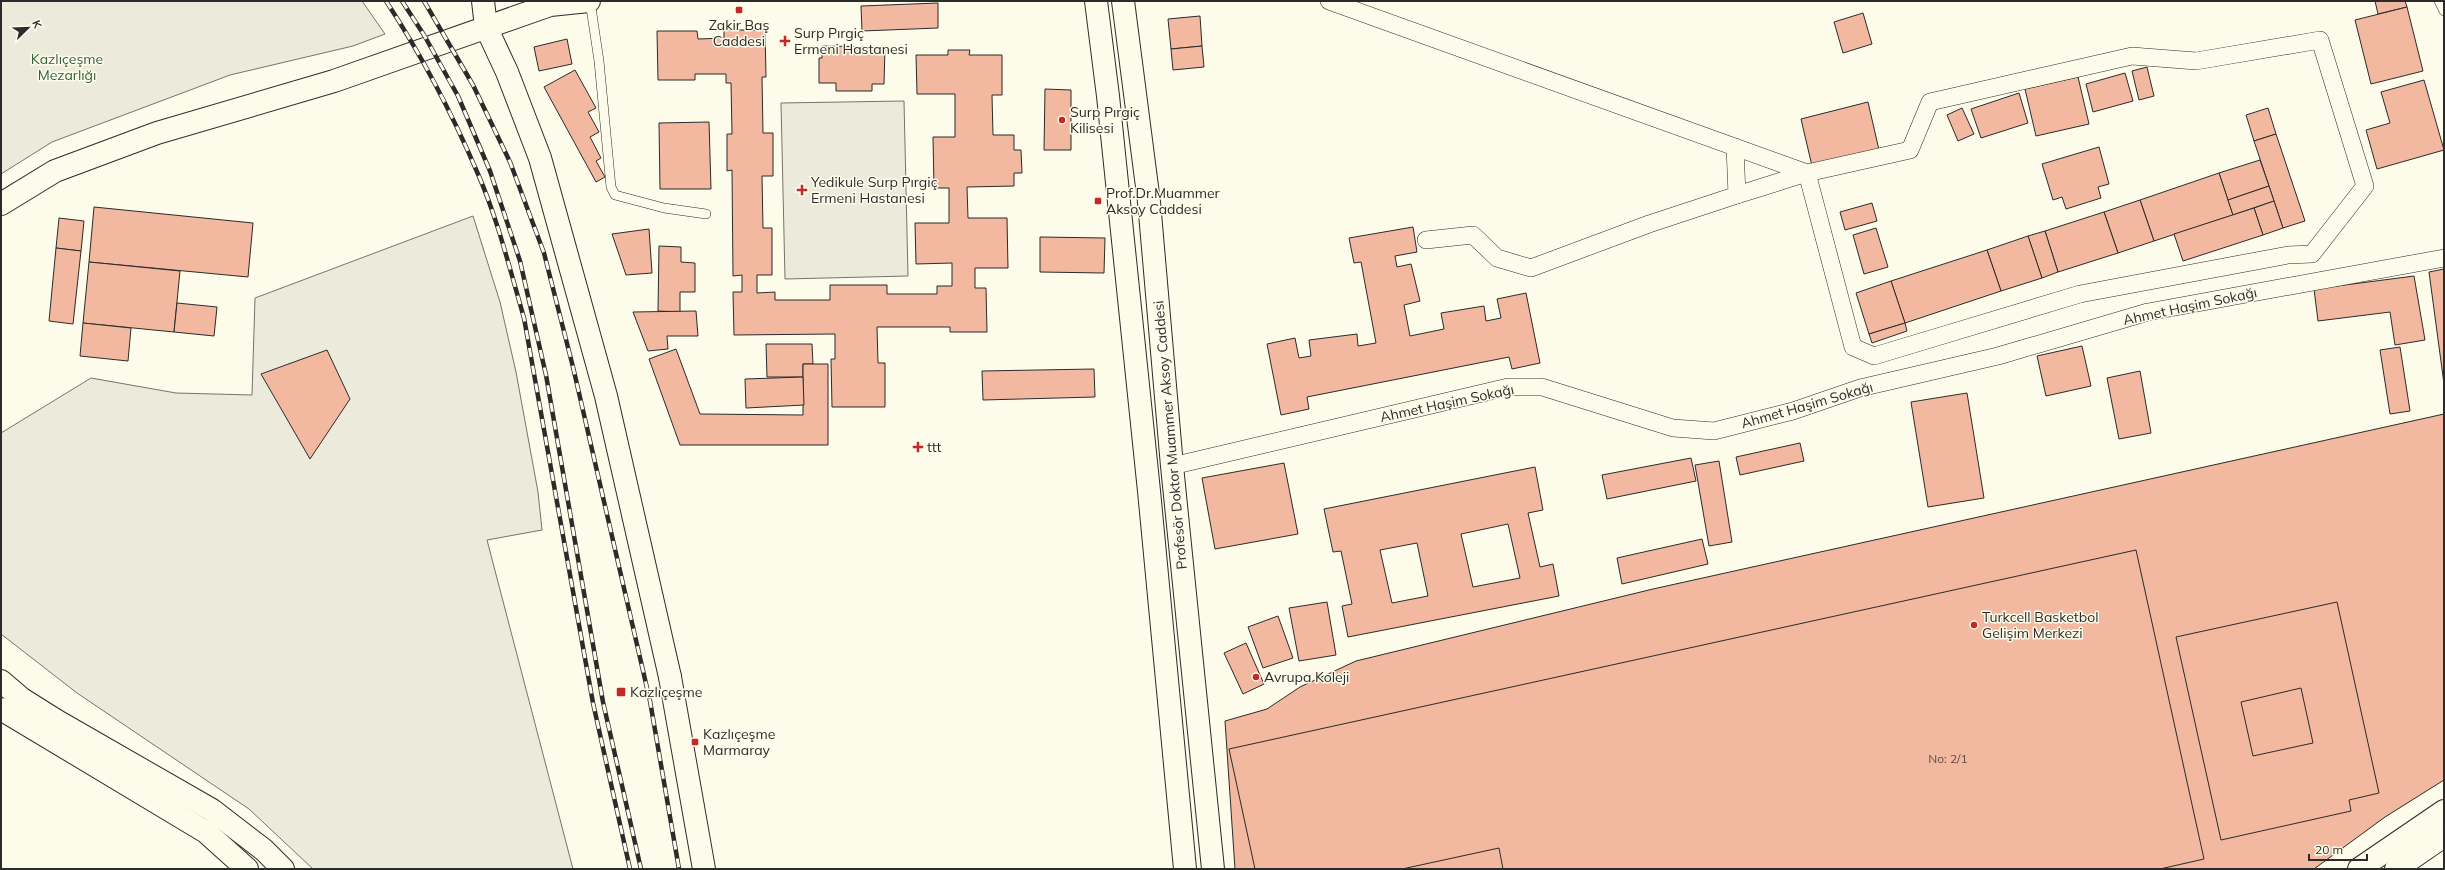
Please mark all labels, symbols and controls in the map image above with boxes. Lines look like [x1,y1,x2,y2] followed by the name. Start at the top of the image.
[734,5,744,15] marker: Zakir Baş Caddesi
[8,8,48,48] north arrow
[709,16,769,50] place label: Zakir Baş Caddesi
[29,18,45,31] text: K
[794,24,908,58] place label: Surp Pırgiç Ermeni Hastanesi
[779,35,791,47] marker: Surp Pırgiç Ermeni Hastanesi
[31,50,103,84] park label: Kazlıçeşme Mezarlığı
[1070,103,1140,137] place label: Surp Pırgiç Kilisesi
[1057,115,1067,125] marker: Surp Pırgiç Kilisesi
[810,173,938,207] place label: Yedikule Surp Pırgiç Ermeni Hastanesi
[796,184,808,196] marker: Yedikule Surp Pırgiç Ermeni Hastanesi
[1106,184,1221,218] place label: Prof.Dr.Muammer Aksoy Caddesi
[1093,196,1103,206] marker: Prof.Dr.Muammer Aksoy Caddesi
[2121,283,2259,329] street label: Ahmet Haşim Sokağı
[1149,300,1191,570] street label: Profesör Doktor Muammer Aksoy Caddesi
[1739,378,1875,432] street label: Ahmet Haşim Sokağı
[1378,380,1516,426] street label: Ahmet Haşim Sokağı
[927,438,941,456] place label: ttt
[912,441,924,453] marker: ttt
[1982,608,2099,642] place label: Turkcell Basketbol Gelişim Merkezi
[1969,620,1979,630] marker: Turkcell Basketbol Gelişim Merkezi
[1264,668,1349,686] place label: Avrupa Koleji
[1251,672,1261,682] marker: Avrupa Koleji
[630,683,702,701] place label: Kazlıçeşme
[615,686,627,698] marker: Kazlıçeşme
[703,725,775,759] place label: Kazlıçeşme Marmaray
[690,737,700,747] marker: Kazlıçeşme Marmaray
[1928,751,1968,766] house number: No: 2/1
[2309,836,2367,862] scale bar
[2315,842,2343,857] text: 20 m

